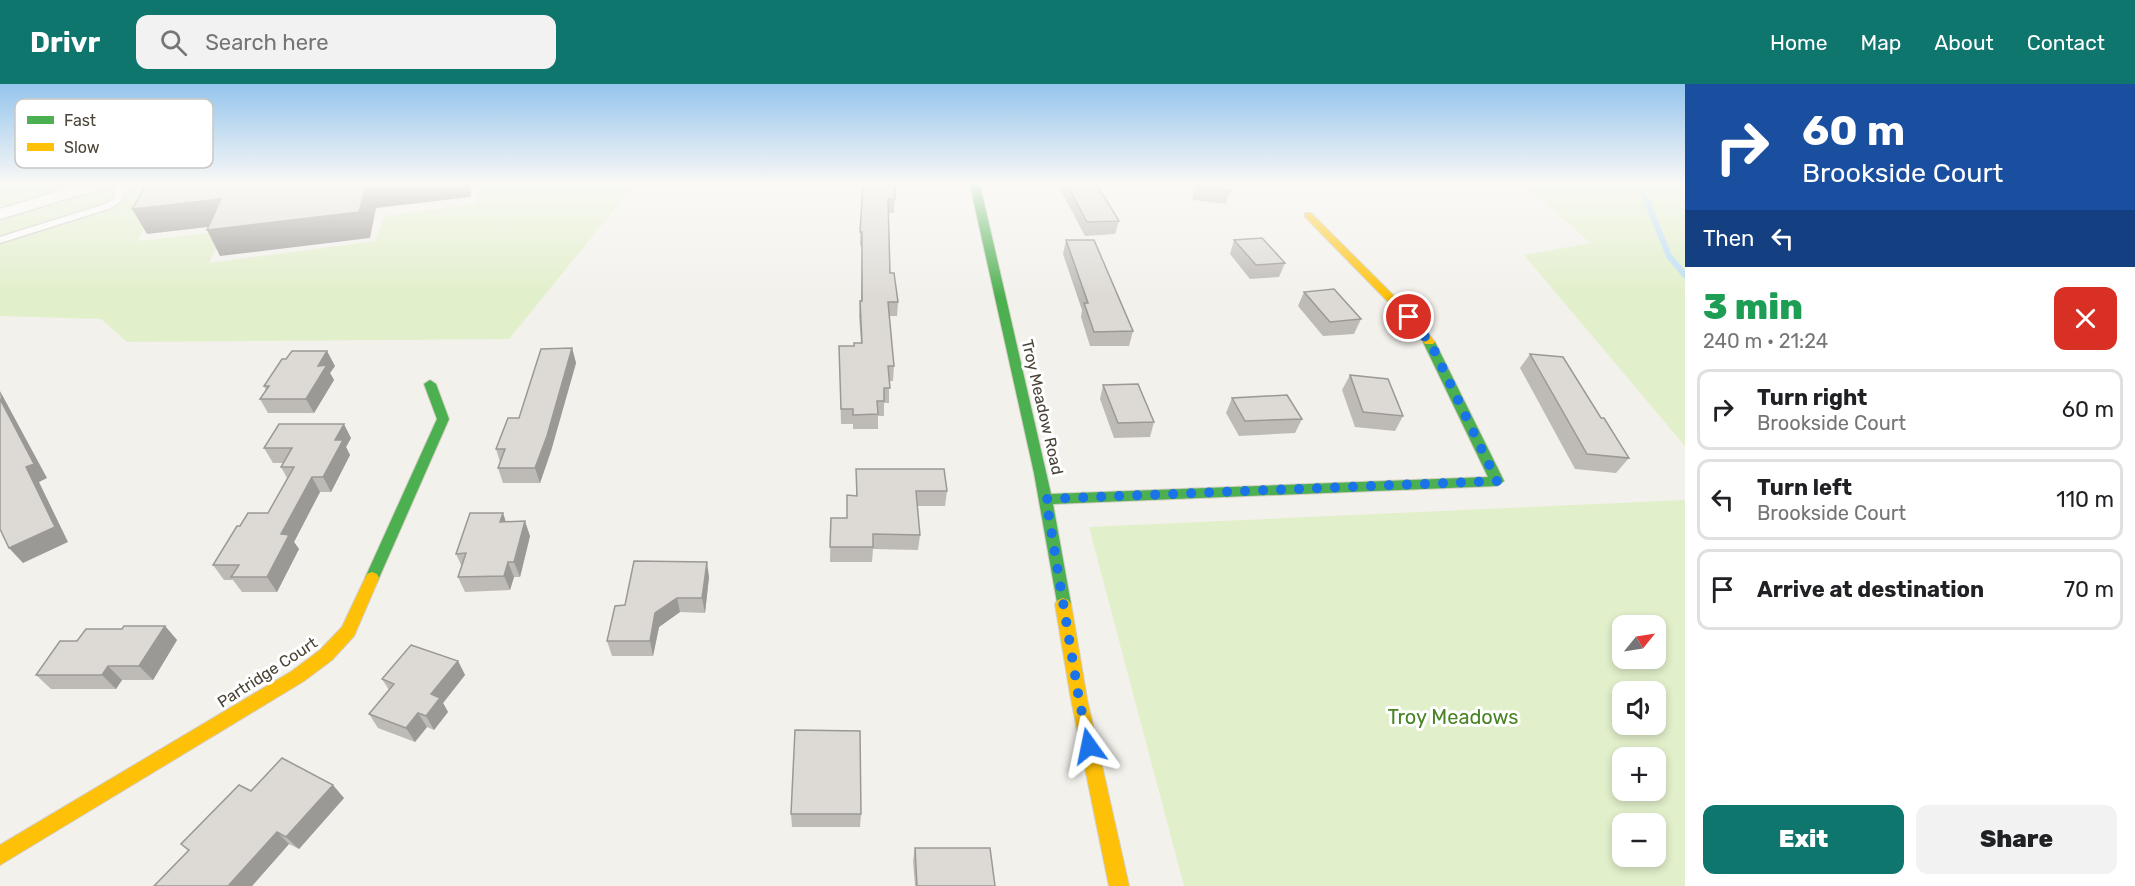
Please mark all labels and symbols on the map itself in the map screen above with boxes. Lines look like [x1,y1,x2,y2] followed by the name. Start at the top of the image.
[15,99,213,168] legend
[64,111,96,130] text: Fast
[64,138,100,157] text: Slow
[1383,291,1434,342] pin
[1018,338,1067,477] street label: Troy Meadow Road
[1612,615,1666,669] north arrow
[214,633,321,712] street label: Partridge Court
[1387,705,1519,729] park label: Troy Meadows
[1057,714,1121,778] position arrow

